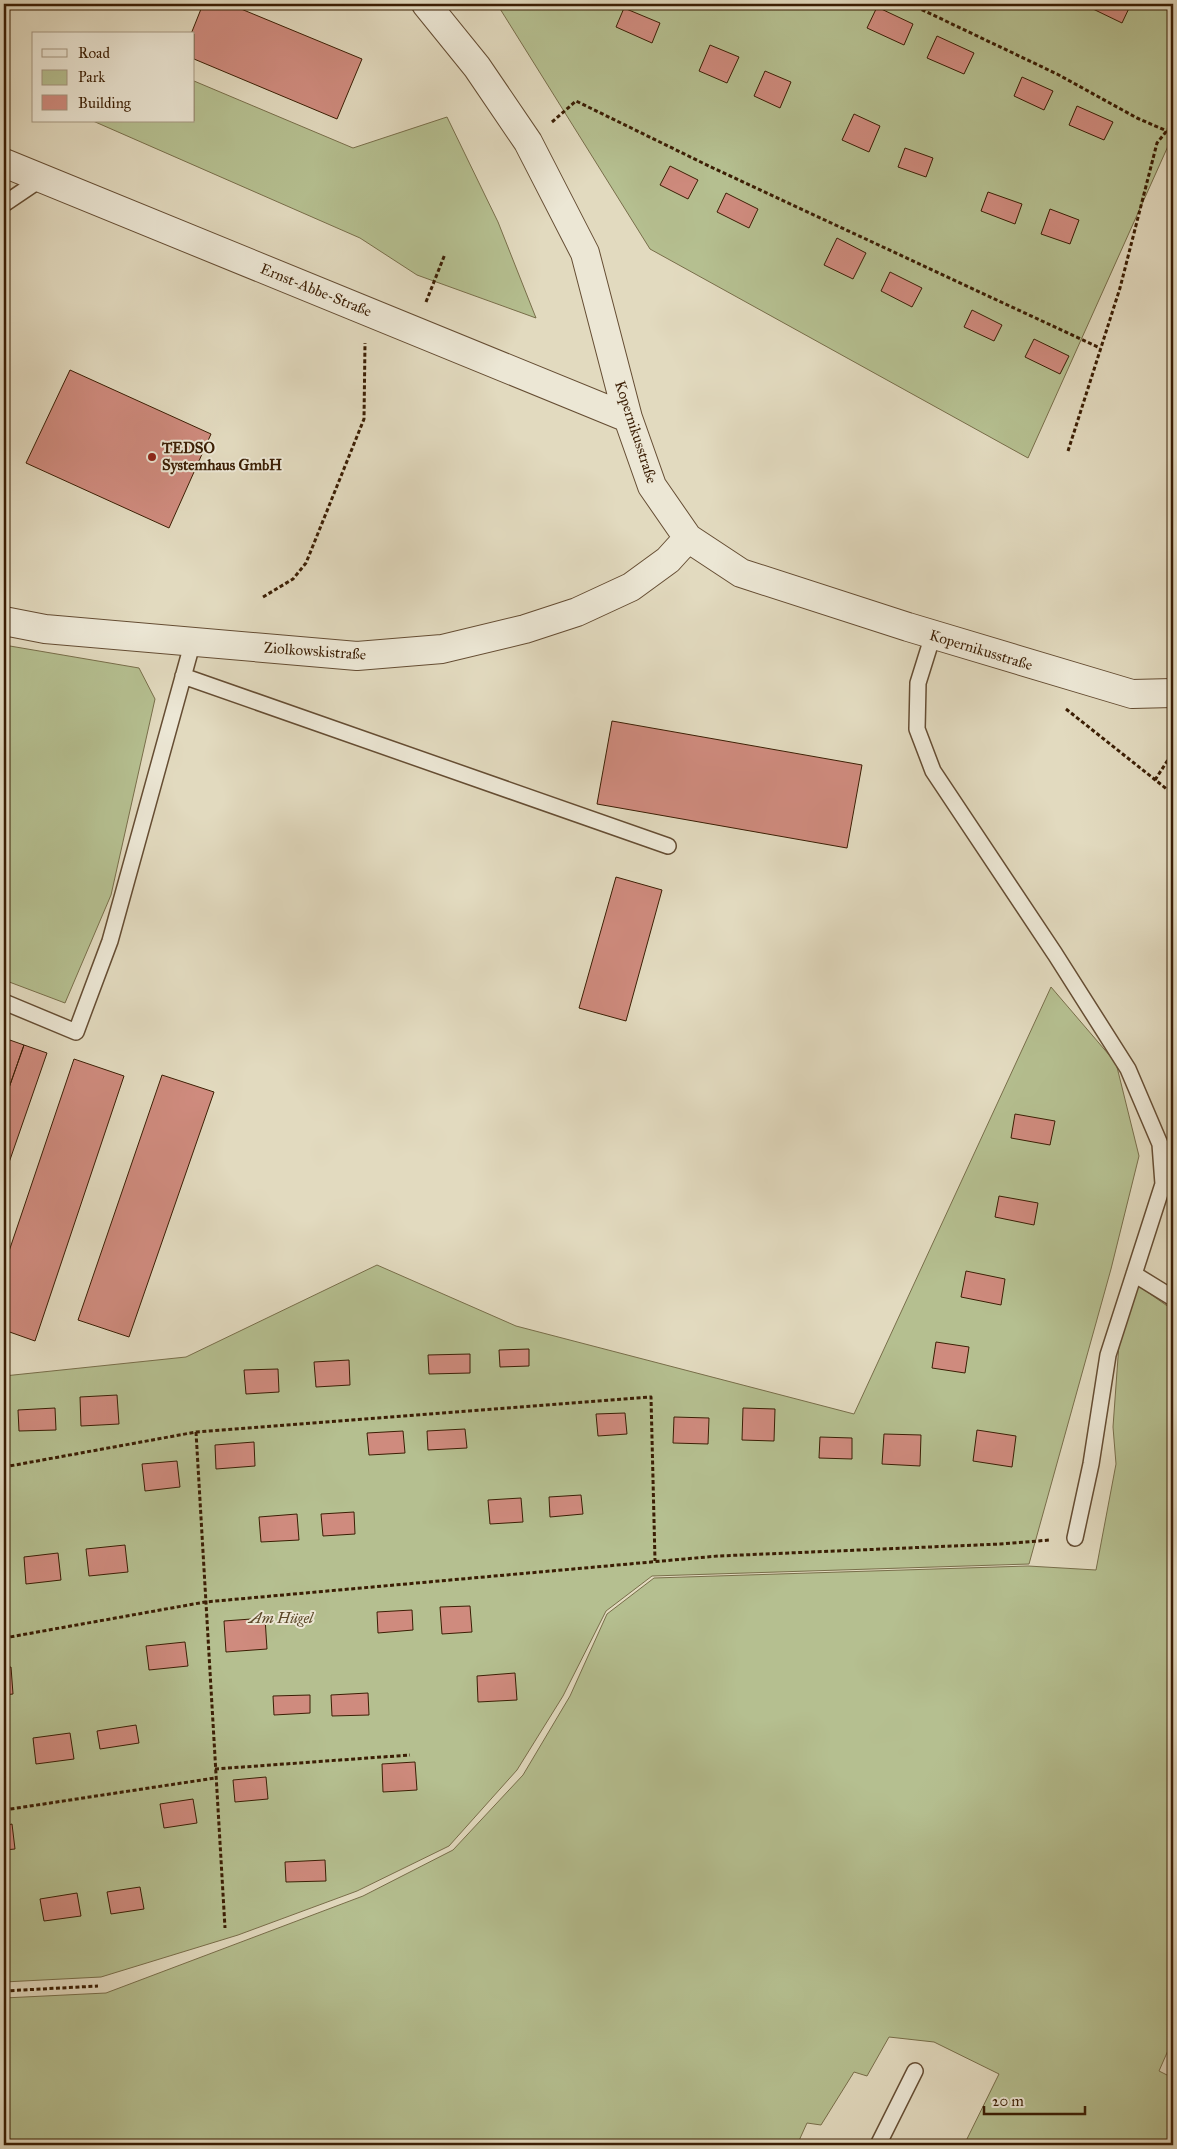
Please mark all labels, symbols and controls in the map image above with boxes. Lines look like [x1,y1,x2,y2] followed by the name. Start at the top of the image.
[32,32,195,122] legend
[78,44,110,62] text: Road
[78,68,105,86] text: Park
[78,94,132,112] text: Building
[258,259,374,321] street label: Ernst-Abbe-Straße
[611,378,661,486] street label: Kopernikusstraße
[161,439,282,475] place label: TEDSO Systemhaus GmbH
[146,451,158,463] marker: TEDSO Systemhaus GmbH
[927,626,1035,674] street label: Kopernikusstraße
[263,638,367,664] street label: Ziolkowskistraße
[247,1609,315,1627] park label: Am Hügel
[984,2084,1086,2116] scale bar
[992,2092,1024,2110] text: 20 m

